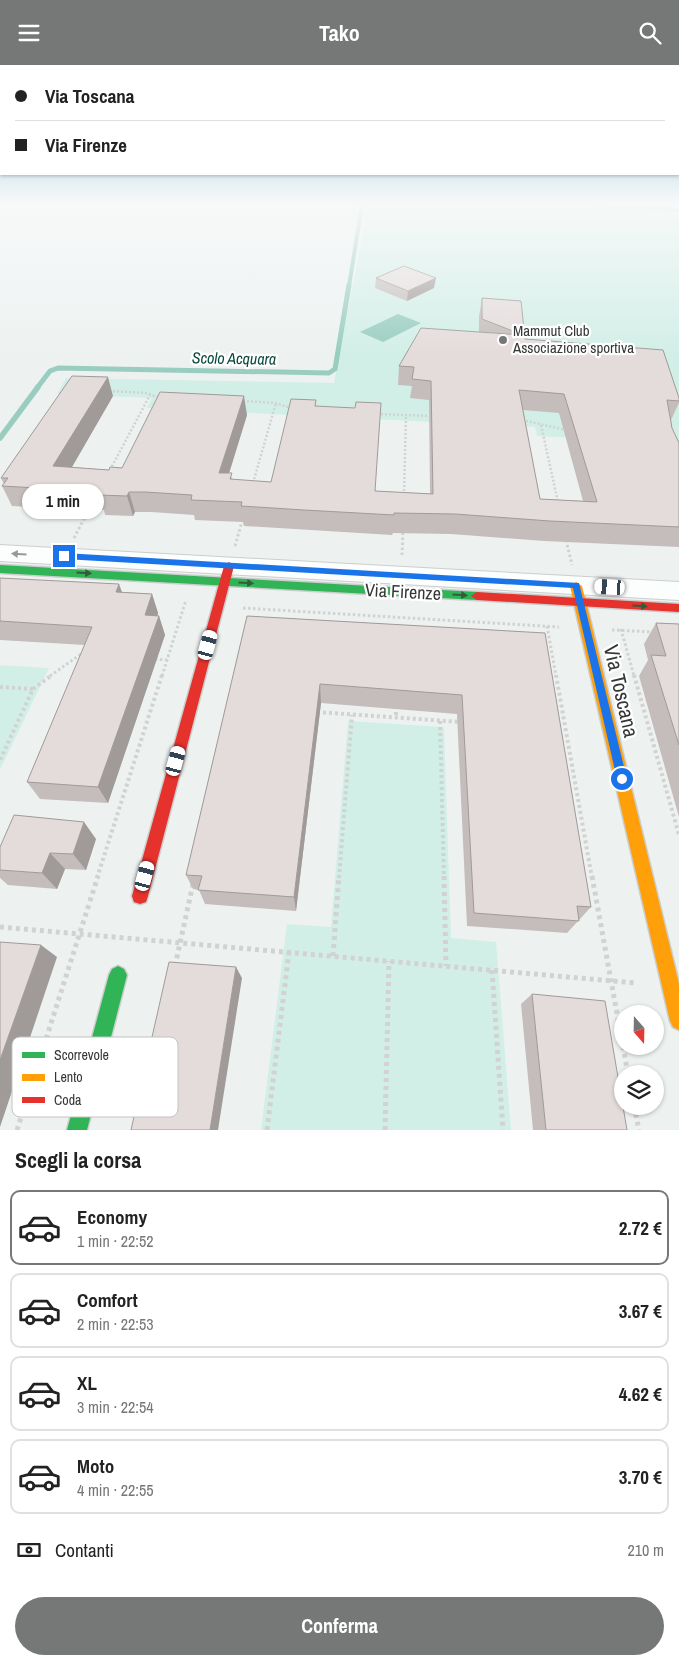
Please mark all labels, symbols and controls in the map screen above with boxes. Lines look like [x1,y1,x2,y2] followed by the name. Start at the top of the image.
[319,18,360,48] text: Tako
[15,19,43,47] icon: menu
[636,19,664,47] icon: search
[45,83,135,109] text: Via Toscana
[45,132,127,158] text: Via Firenze
[512,320,634,358] place label: Mammut Club Associazione sportiva
[497,334,509,346] marker: Mammut Club Associazione sportiva
[192,346,276,370] water label: Scolo Acquara
[23,483,105,519] callout: 1 min
[46,490,80,512] text: 1 min
[53,545,75,567] route end
[11,549,27,557] one-way arrow
[76,570,92,578] one-way arrow
[364,577,442,606] street label: Via Firenze
[238,579,254,587] one-way arrow
[594,579,625,595] car
[453,592,469,600] one-way arrow
[632,602,648,610] one-way arrow
[196,629,219,661] car
[597,642,646,740] street label: Via Toscana
[164,745,187,777] car
[611,768,633,790] route start
[133,860,156,892] car
[614,1005,664,1055] north arrow
[614,1005,664,1115] map controls
[12,1037,178,1117] legend
[54,1046,109,1064] text: Scorrevole
[614,1065,664,1115] button: layers
[54,1068,83,1086] text: Lento
[54,1091,82,1109] text: Coda
[15,1145,141,1175] text: Scegli la corsa
[77,1204,147,1230] text: Economy
[17,1205,62,1250] icon: car
[619,1215,662,1241] text: 2.72 €
[77,1230,154,1252] text: 1 min · 22:52
[77,1287,138,1313] text: Comfort
[17,1288,62,1333] icon: car
[619,1298,662,1324] text: 3.67 €
[77,1313,154,1335] text: 2 min · 22:53
[77,1370,97,1396] text: XL
[17,1371,62,1416] icon: car
[619,1381,662,1407] text: 4.62 €
[77,1396,154,1418] text: 3 min · 22:54
[77,1453,114,1479] text: Moto
[17,1454,62,1499] icon: car
[619,1464,662,1490] text: 3.70 €
[77,1479,154,1501] text: 4 min · 22:55
[15,1536,43,1564] icon: cash
[55,1537,114,1563] text: Contanti
[628,1539,664,1561] text: 210 m
[15,1597,664,1655] button: Conferma

